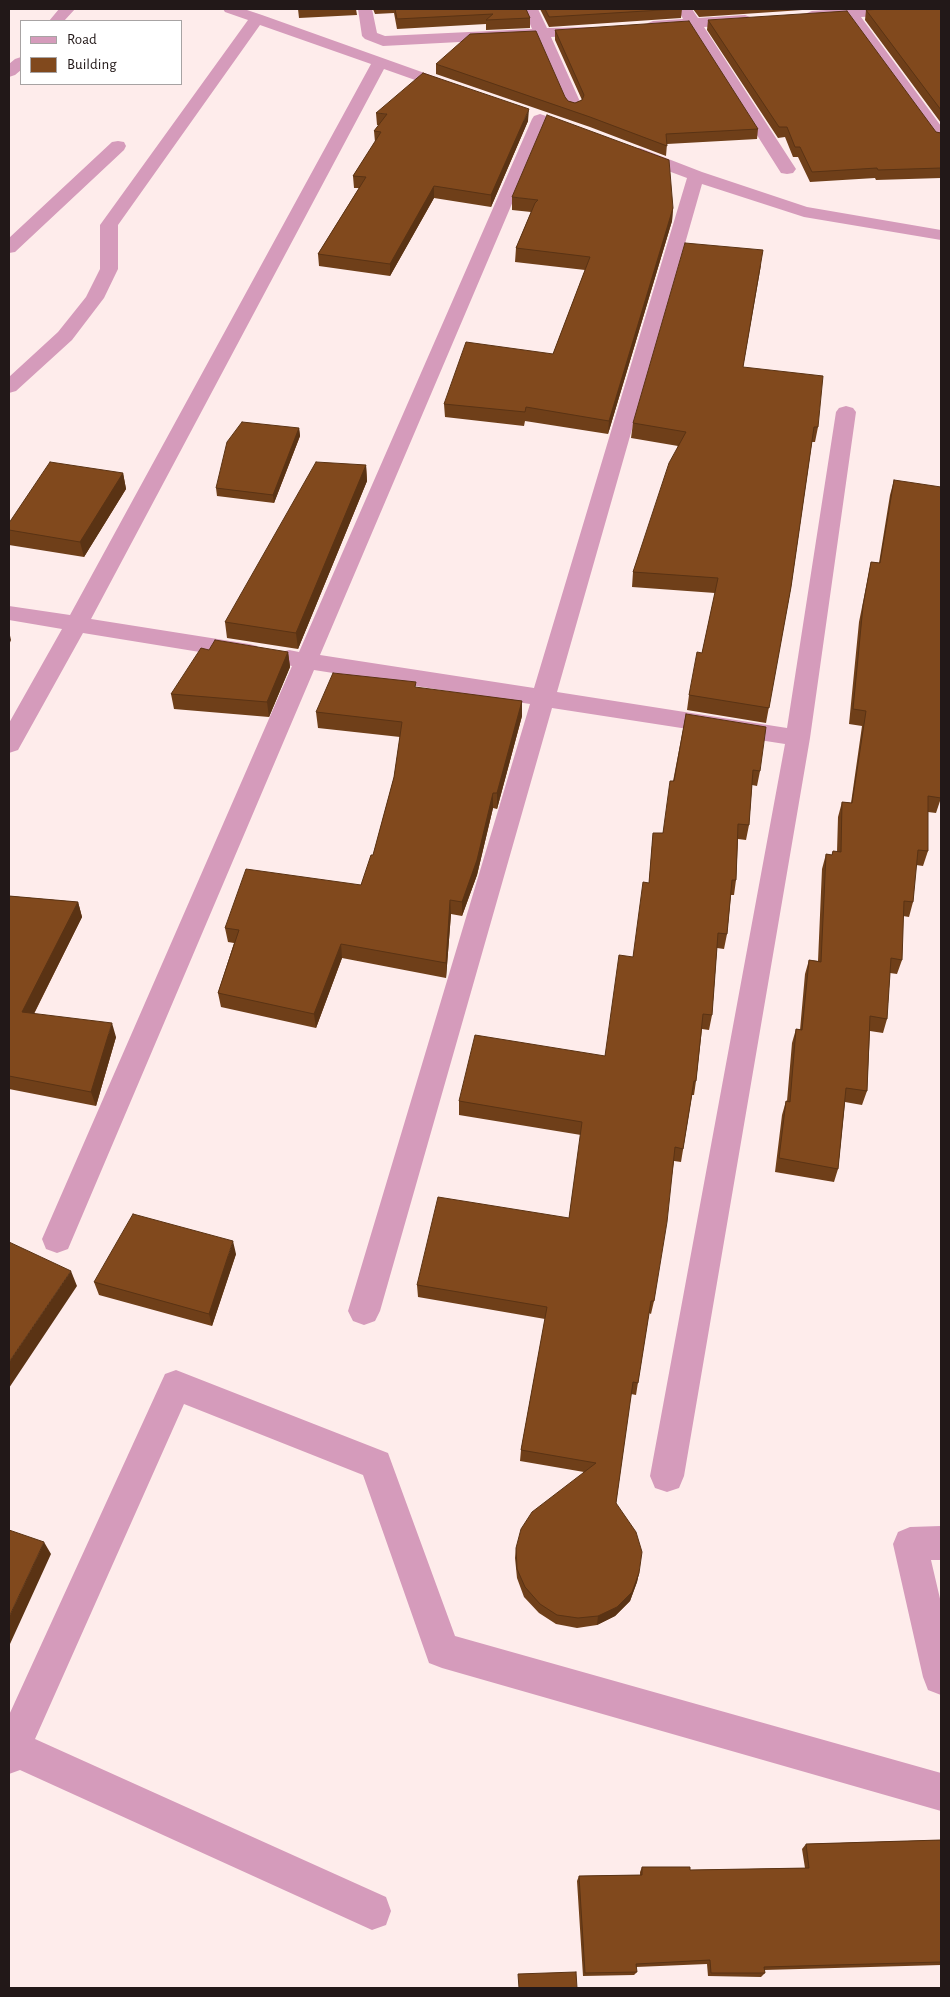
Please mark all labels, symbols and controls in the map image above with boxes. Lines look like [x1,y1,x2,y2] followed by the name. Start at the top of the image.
[20,20,182,85] legend
[67,32,97,47] text: Road
[67,57,117,72] text: Building

